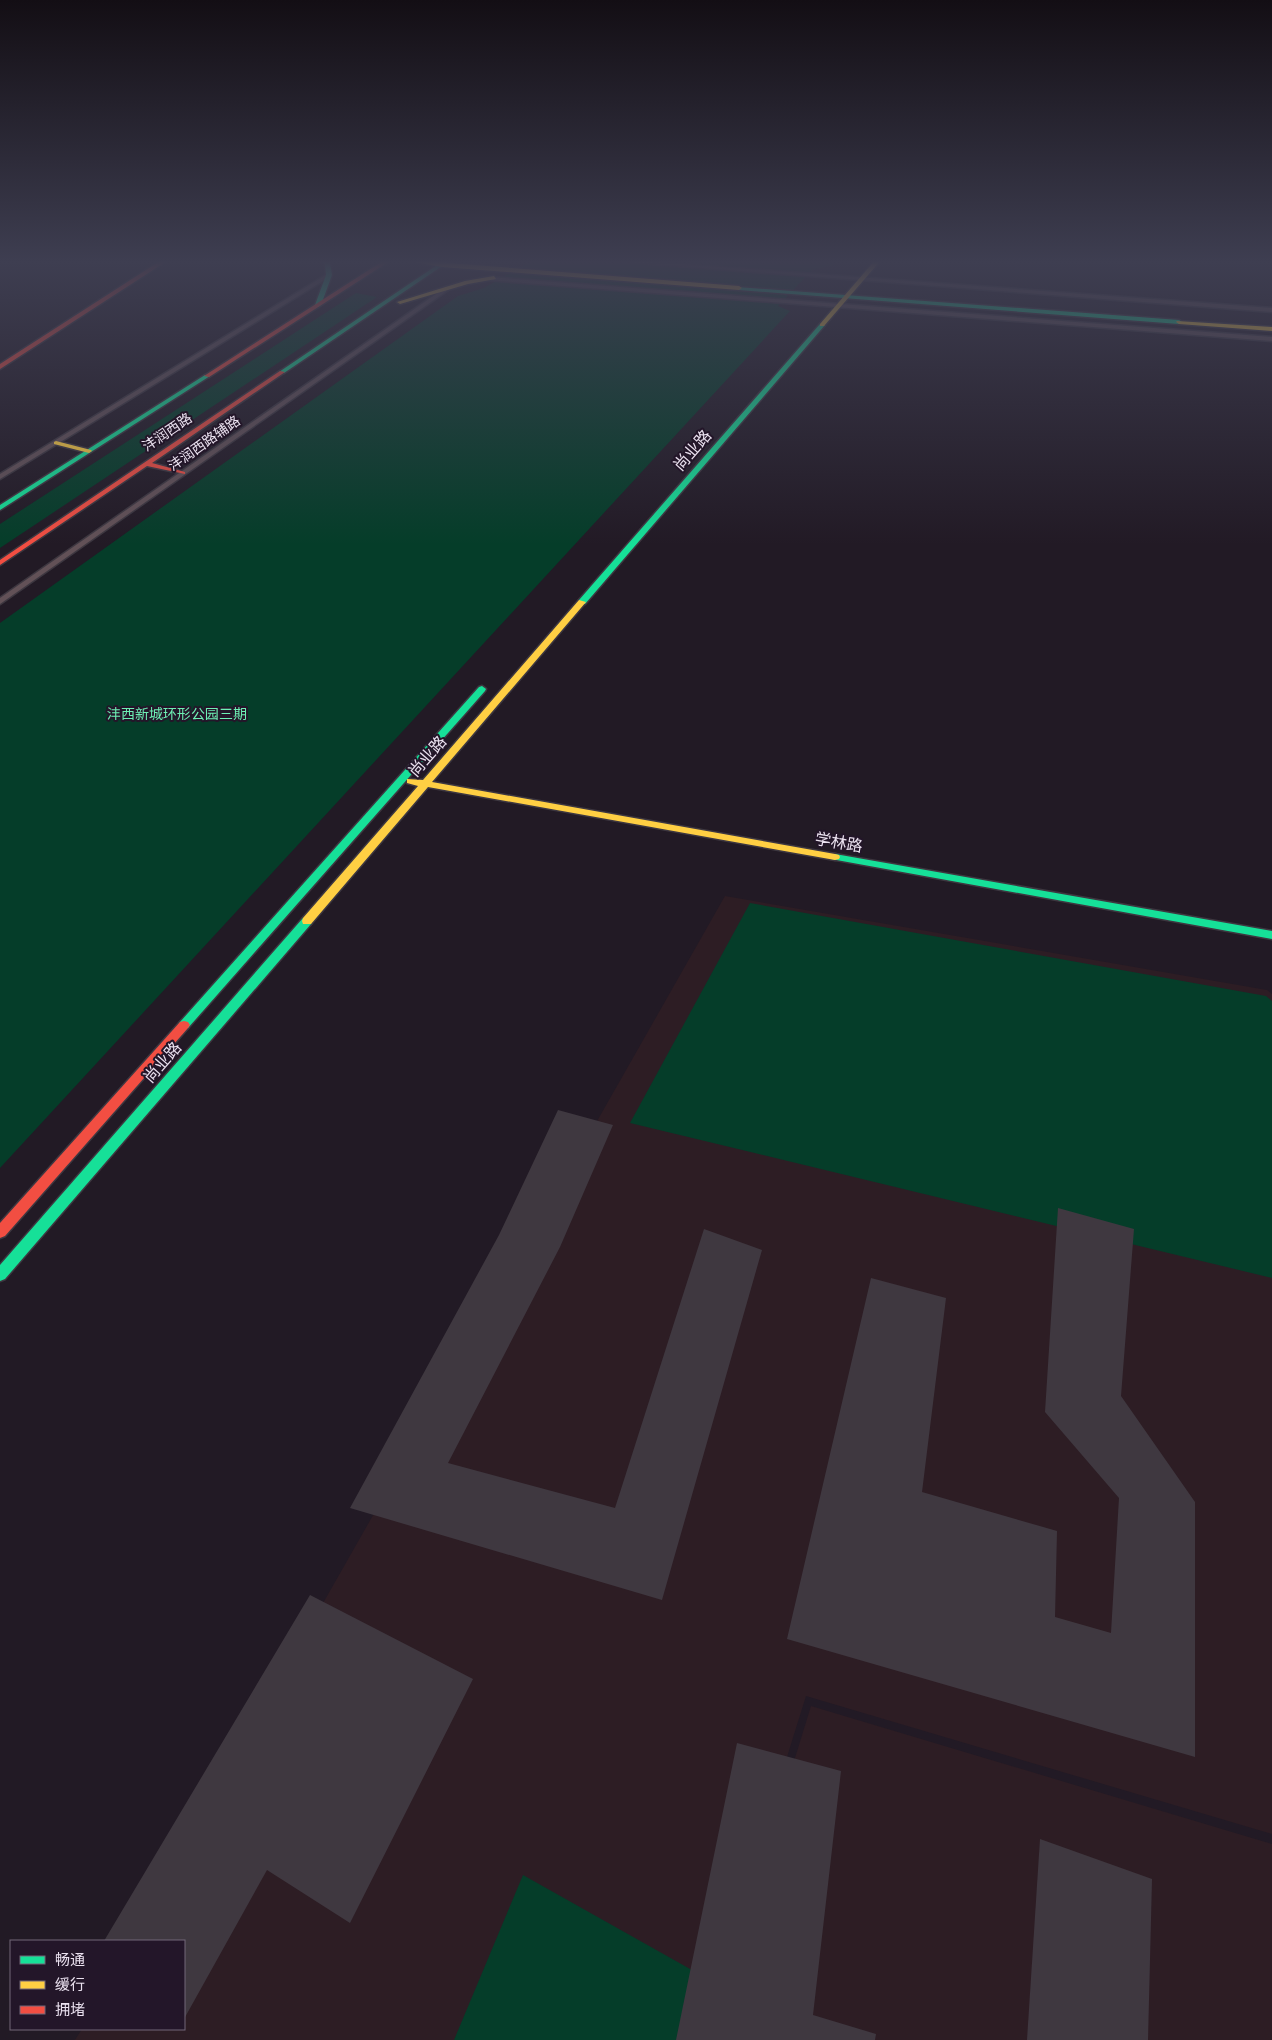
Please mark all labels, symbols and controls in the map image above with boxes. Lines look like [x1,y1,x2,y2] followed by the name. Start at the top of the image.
[139,409,195,454] street label: 沣润西路
[164,412,243,474] street label: 沣润西路辅路
[669,425,715,474] street label: 尚业路
[107,705,247,722] park label: 沣西新城环形公园三期
[404,731,450,780] street label: 尚业路
[814,828,864,855] street label: 学林路
[139,1037,185,1086] street label: 尚业路
[10,1940,185,2030] legend
[55,1950,85,1968] text: 畅通
[55,1975,85,1993] text: 缓行
[55,2000,85,2018] text: 拥堵

